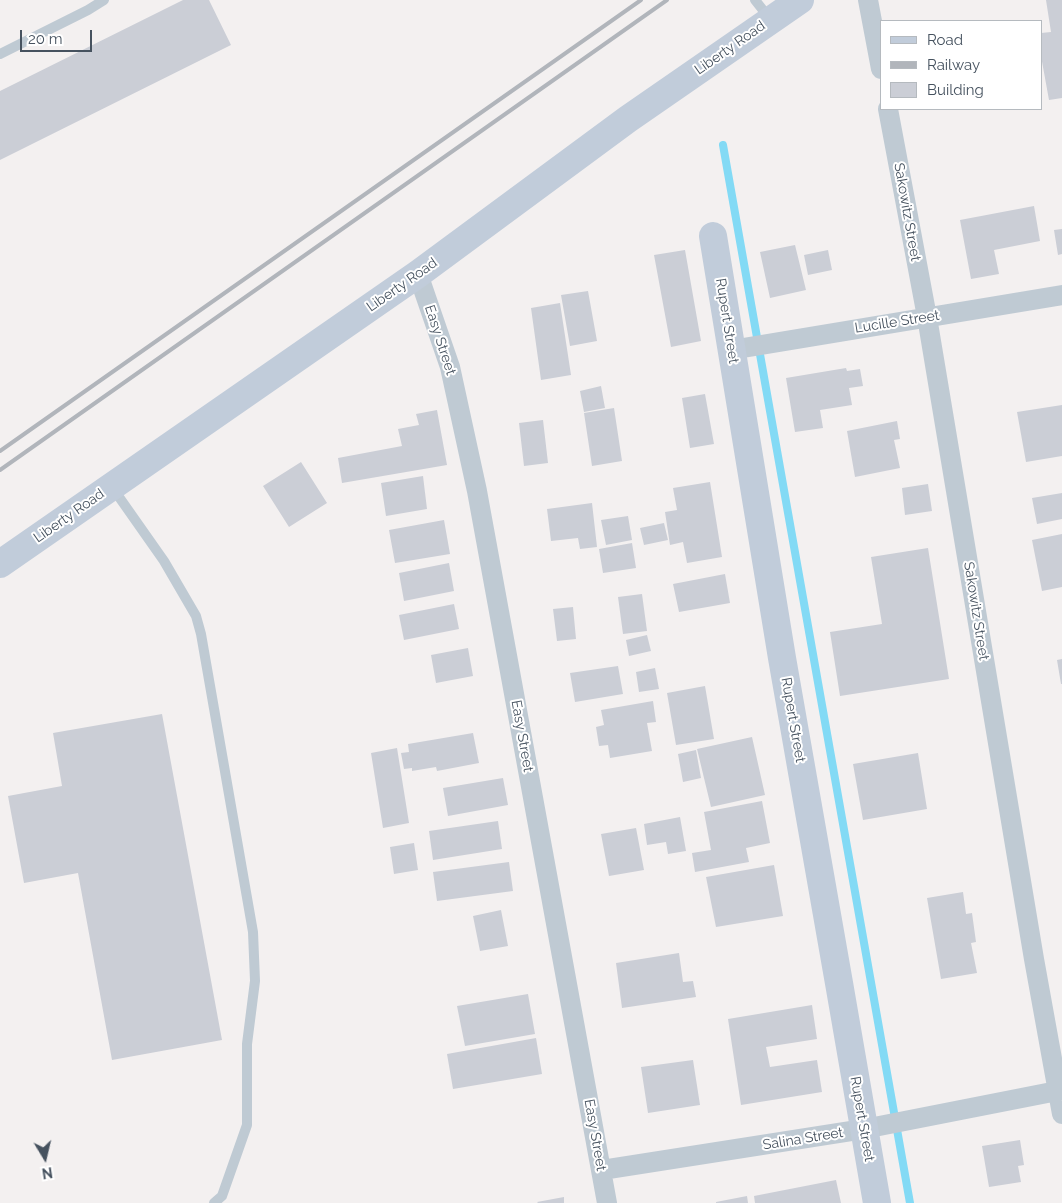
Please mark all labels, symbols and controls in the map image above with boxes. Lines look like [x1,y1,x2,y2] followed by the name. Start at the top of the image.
[691,17,769,79] street label: Liberty Road
[22,20,95,52] scale bar
[880,20,1042,110] legend
[28,30,63,48] text: 20 m
[927,31,963,49] text: Road
[927,56,980,74] text: Railway
[927,81,984,99] text: Building
[890,161,924,263] street label: Sakowitz Street
[363,254,441,316] street label: Liberty Road
[712,277,742,365] street label: Rupert Street
[421,303,459,377] street label: Easy Street
[854,307,940,337] street label: Lucille Street
[30,485,108,547] street label: Liberty Road
[960,560,992,662] street label: Sakowitz Street
[777,676,809,764] street label: Rupert Street
[507,699,537,773] street label: Easy Street
[846,1075,878,1163] street label: Rupert Street
[580,1098,610,1172] street label: Easy Street
[762,1124,844,1154] street label: Salina Street
[20,1133,70,1183] north arrow
[41,1164,54,1182] text: N

